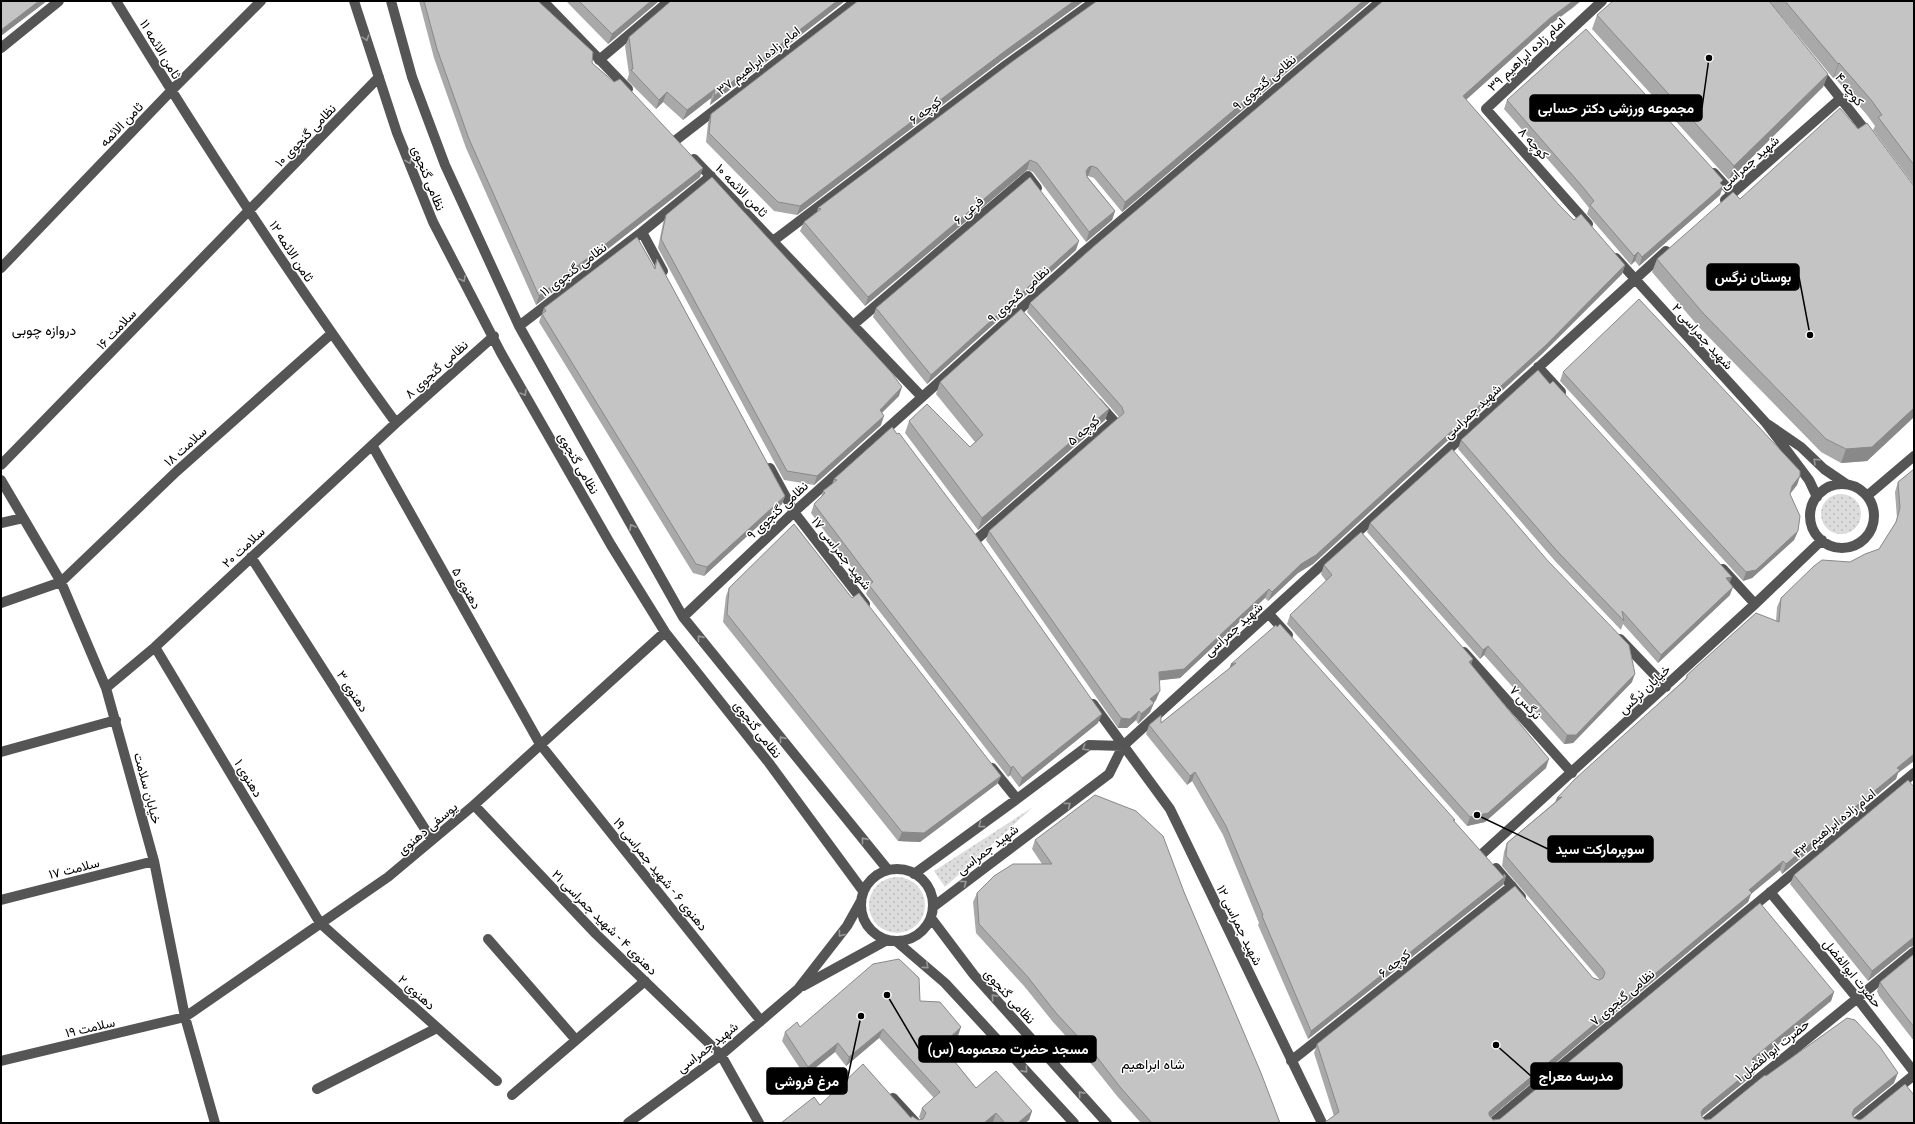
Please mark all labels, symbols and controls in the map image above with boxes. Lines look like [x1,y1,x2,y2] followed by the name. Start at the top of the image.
[1485,15,1569,95] street label: امام زاده ابراهیم ۳۹
[136,17,184,82] street label: ثامن الائمه ۱۱
[714,23,804,98] street label: امام زاده ابراهیم ۳۷
[361,34,370,41] one-way arrow
[1230,51,1300,114] street label: نظامی گنجوی ۹
[1831,70,1867,110] street label: کوچه ۴
[906,93,946,129] street label: کوچه ۶
[1530,95,1702,121] callout: مجموعه ورزشی دکتر حسابی
[97,99,147,150] street label: ثامن الائمه
[1538,100,1695,117] text: مجموعه ورزشی دکتر حسابی
[272,101,340,170] street label: نظامی گنجوی ۱۰
[1514,124,1552,164] street label: کوچه ۸
[1717,133,1783,193] street label: شهید جمراسی
[408,144,448,213] street label: نظامی گنجوی
[404,157,412,164] one-way arrow
[712,161,771,221] street label: ثامن الائمه ۱۰
[950,193,987,228] street label: فرعی ۶
[265,218,317,285] street label: ثامن الائمه ۱۲
[537,239,610,300] street label: نظامی گنجوی ۱۱
[984,262,1053,327] street label: نظامی گنجوی ۹
[1707,264,1799,290] callout: بوستان نرگس
[1715,269,1791,286] text: بوستان نرگس
[459,274,466,282] one-way arrow
[1668,300,1736,373] street label: شهید جمراسی ۲
[93,306,139,353] street label: سلامت ۱۶
[12,322,77,340] district label: دروازه چوبی
[402,337,472,402] street label: نظامی گنجوی ۸
[1440,381,1505,443] street label: شهید جمراسی
[520,389,527,397] one-way arrow
[1064,412,1104,450] street label: کوچه ۵
[161,423,210,469] street label: سلامت ۱۸
[554,430,602,497] street label: نظامی گنجوی
[1813,459,1820,466] one-way arrow
[744,478,812,543] street label: نظامی گنجوی ۹
[808,514,875,593] street label: شهید جمراسی ۱۷
[219,524,268,571] street label: سلامت ۲۰
[629,524,637,531] one-way arrow
[448,565,484,612] street label: دهنوی ۵
[1201,599,1266,660] street label: شهید جمراسی
[697,635,704,643] one-way arrow
[1615,661,1674,718] street label: خیابان نرگس
[333,668,372,715] street label: دهنوی ۳
[1506,682,1545,723] street label: نرگس ۷
[730,698,785,762] street label: نظامی گنجوی
[779,736,786,744] one-way arrow
[1082,744,1089,751] one-way arrow
[130,751,164,826] street label: خیابان سلامت
[231,757,266,800] street label: دهنوی ۱
[1790,786,1879,862] street label: امام زاده ابراهیم ۴۳
[394,799,461,859] street label: یوسفی دهنوی
[1063,802,1070,809] one-way arrow
[610,815,711,934] street label: دهنوی ۶ - شهید جمراسی ۱۹
[978,820,985,828] one-way arrow
[953,821,1022,878] street label: شهید جمراسی
[1548,836,1653,862] callout: سوپرمارکت سید
[861,837,868,845] one-way arrow
[1556,841,1644,859] text: سوپرمارکت سید
[47,855,101,882] street label: سلامت ۱۷
[548,867,660,979] street label: دهنوی ۴ - شهید جمراسی ۲۱
[960,881,967,888] one-way arrow
[1213,883,1265,968] street label: شهید جمراسی ۱۲
[839,930,846,937] one-way arrow
[1820,936,1885,1012] street label: حضرت ابوالفضل
[1375,946,1415,982] street label: کوچه ۶
[921,962,928,969] one-way arrow
[980,966,1038,1028] street label: نظامی گنجوی
[1587,966,1658,1029] street label: نظامی گنجوی ۷
[394,972,438,1014] street label: دهنوی ۲
[991,995,998,1002] one-way arrow
[64,1015,116,1040] street label: سلامت ۱۹
[1732,1016,1813,1086] street label: حضرت ابوالفضل ۱
[674,1019,742,1077] street label: شهید جمراسی
[919,1036,1096,1062] callout: مسجد حضرت معصومه (س)
[927,1041,1089,1058] text: مسجد حضرت معصومه (س)
[1121,1056,1185,1073] district label: شاه ابراهیم
[1531,1063,1622,1089] callout: مدرسه معراج
[1020,1065,1028,1073] one-way arrow
[767,1068,847,1094] callout: مرغ فروشی
[1539,1068,1614,1086] text: مدرسه معراج
[775,1073,840,1091] text: مرغ فروشی
[1078,1091,1085,1099] one-way arrow

